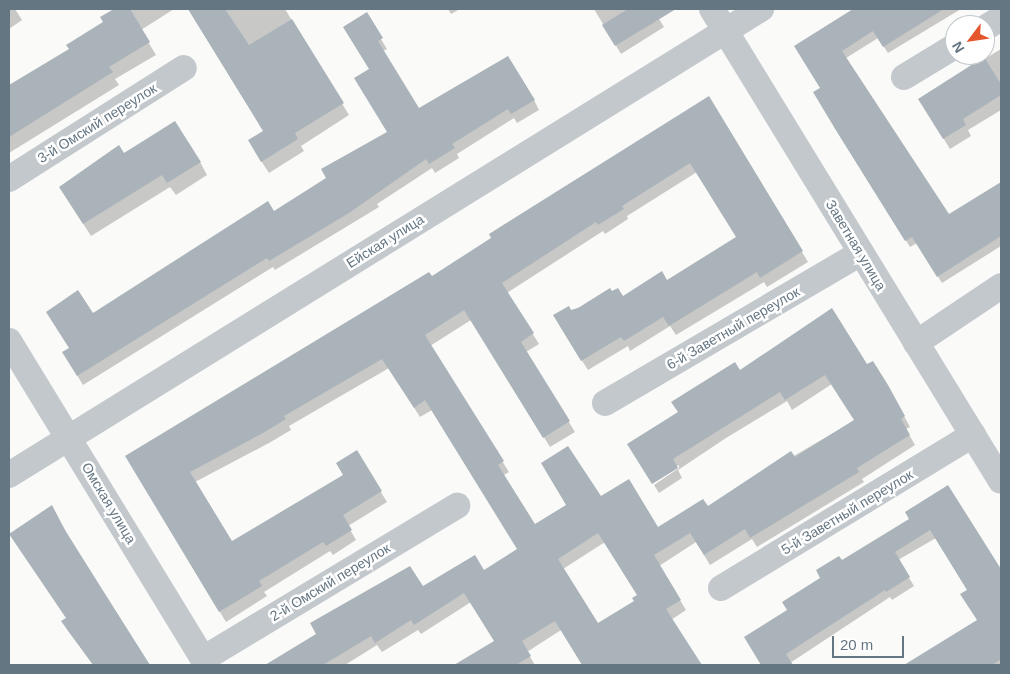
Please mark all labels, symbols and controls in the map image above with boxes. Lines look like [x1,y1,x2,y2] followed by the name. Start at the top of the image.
[945,15,995,65] north arrow
[949,39,967,56] text: N
[34,80,160,166] street label: 3-й Омский переулок
[822,197,890,293] street label: Заветная улица
[343,210,427,272] street label: Ейская улица
[664,283,802,373] street label: 6-й Заветный переулок
[78,459,140,547] street label: Омская улица
[778,466,916,558] street label: 5-й Заветный переулок
[267,540,393,624] street label: 2-й Омский переулок
[835,626,908,658] scale bar
[840,636,873,653] text: 20 m

